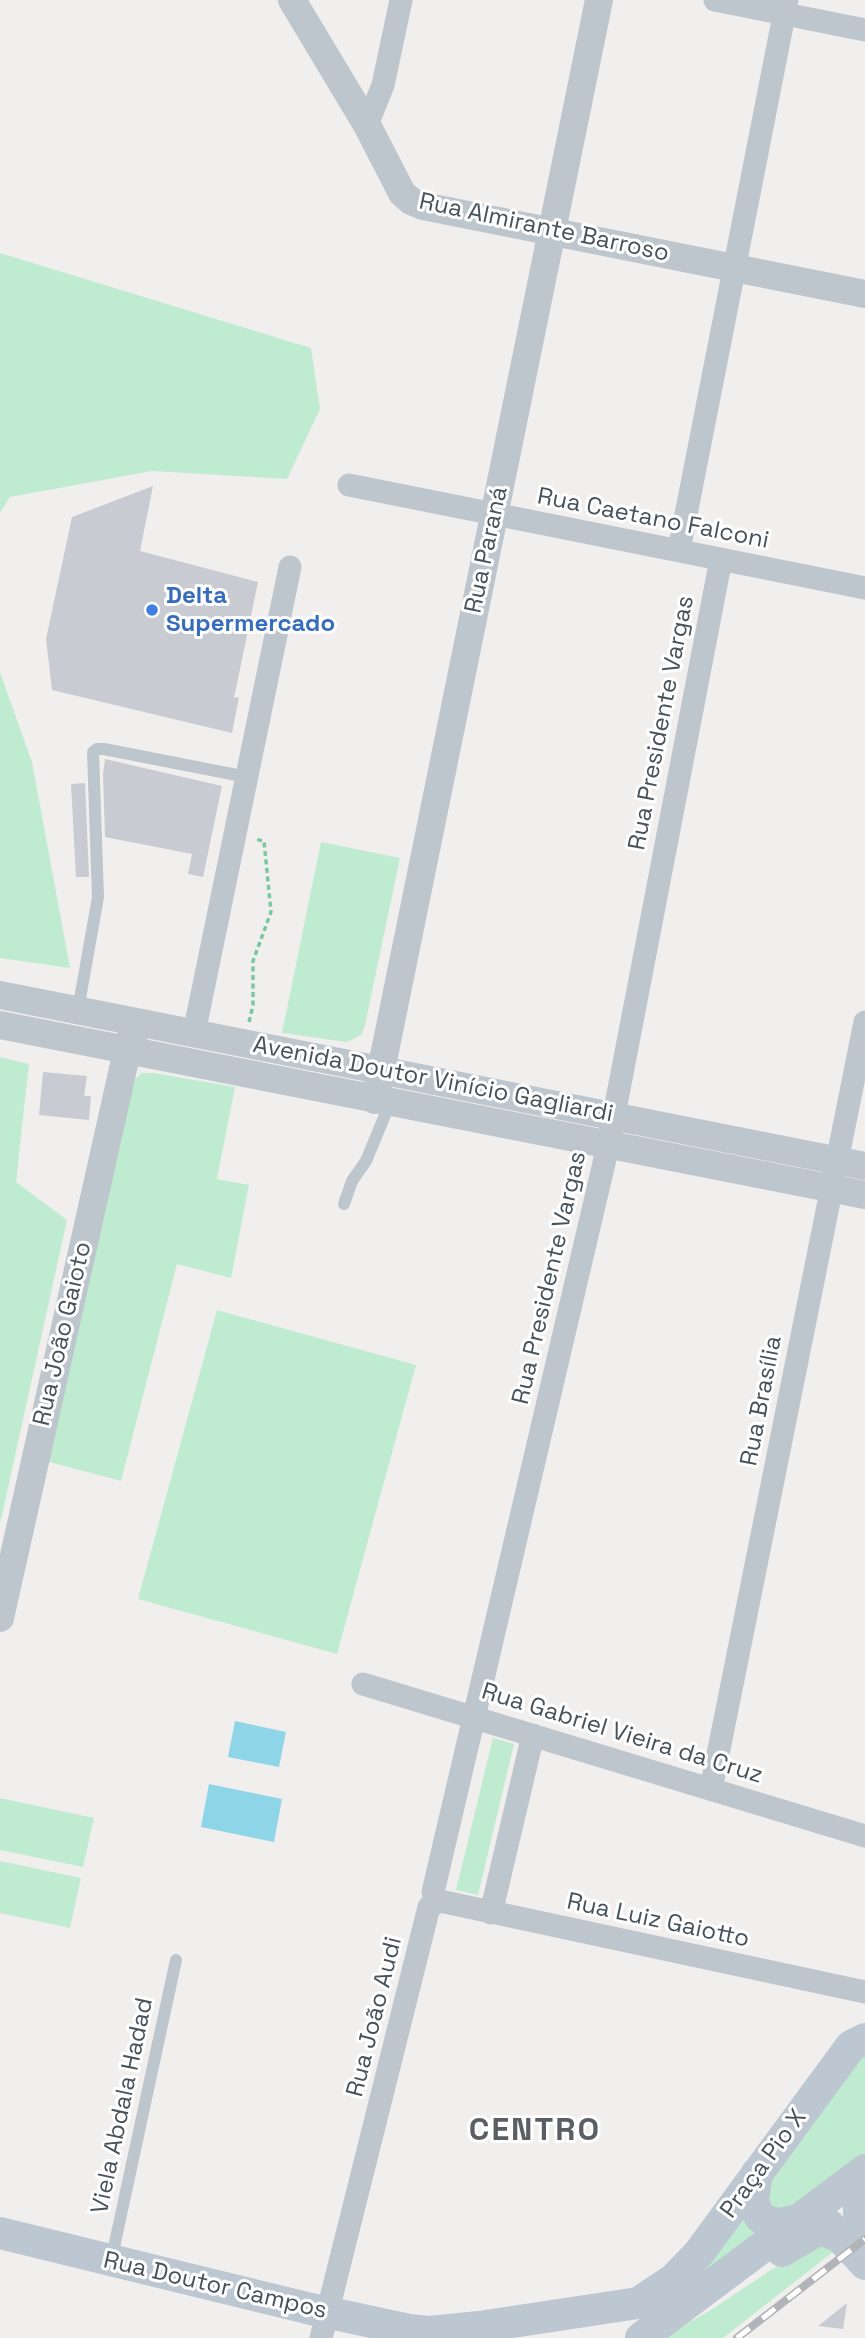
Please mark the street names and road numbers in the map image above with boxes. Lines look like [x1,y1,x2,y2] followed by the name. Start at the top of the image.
[416,187,672,269] street label: Rua Almirante Barroso
[535,482,771,556] street label: Rua Caetano Falconi
[460,484,514,616] street label: Rua Paraná
[623,593,701,853] street label: Rua Presidente Vargas
[250,1031,616,1129] street label: Avenida Doutor Vinício Gagliardi
[507,1149,593,1407] street label: Rua Presidente Vargas
[28,1239,98,1429] street label: Rua João Gaioto
[735,1333,789,1469] street label: Rua Brasília
[478,1677,766,1791] street label: Rua Gabriel Vieira da Cruz
[564,1888,752,1954] street label: Rua Luiz Gaiotto
[341,1934,409,2100] street label: Rua João Audi
[86,1995,160,2217] street label: Viela Abdala Hadad
[715,2104,813,2224] street label: Praça Pio X
[100,2246,330,2326] street label: Rua Doutor Campos

